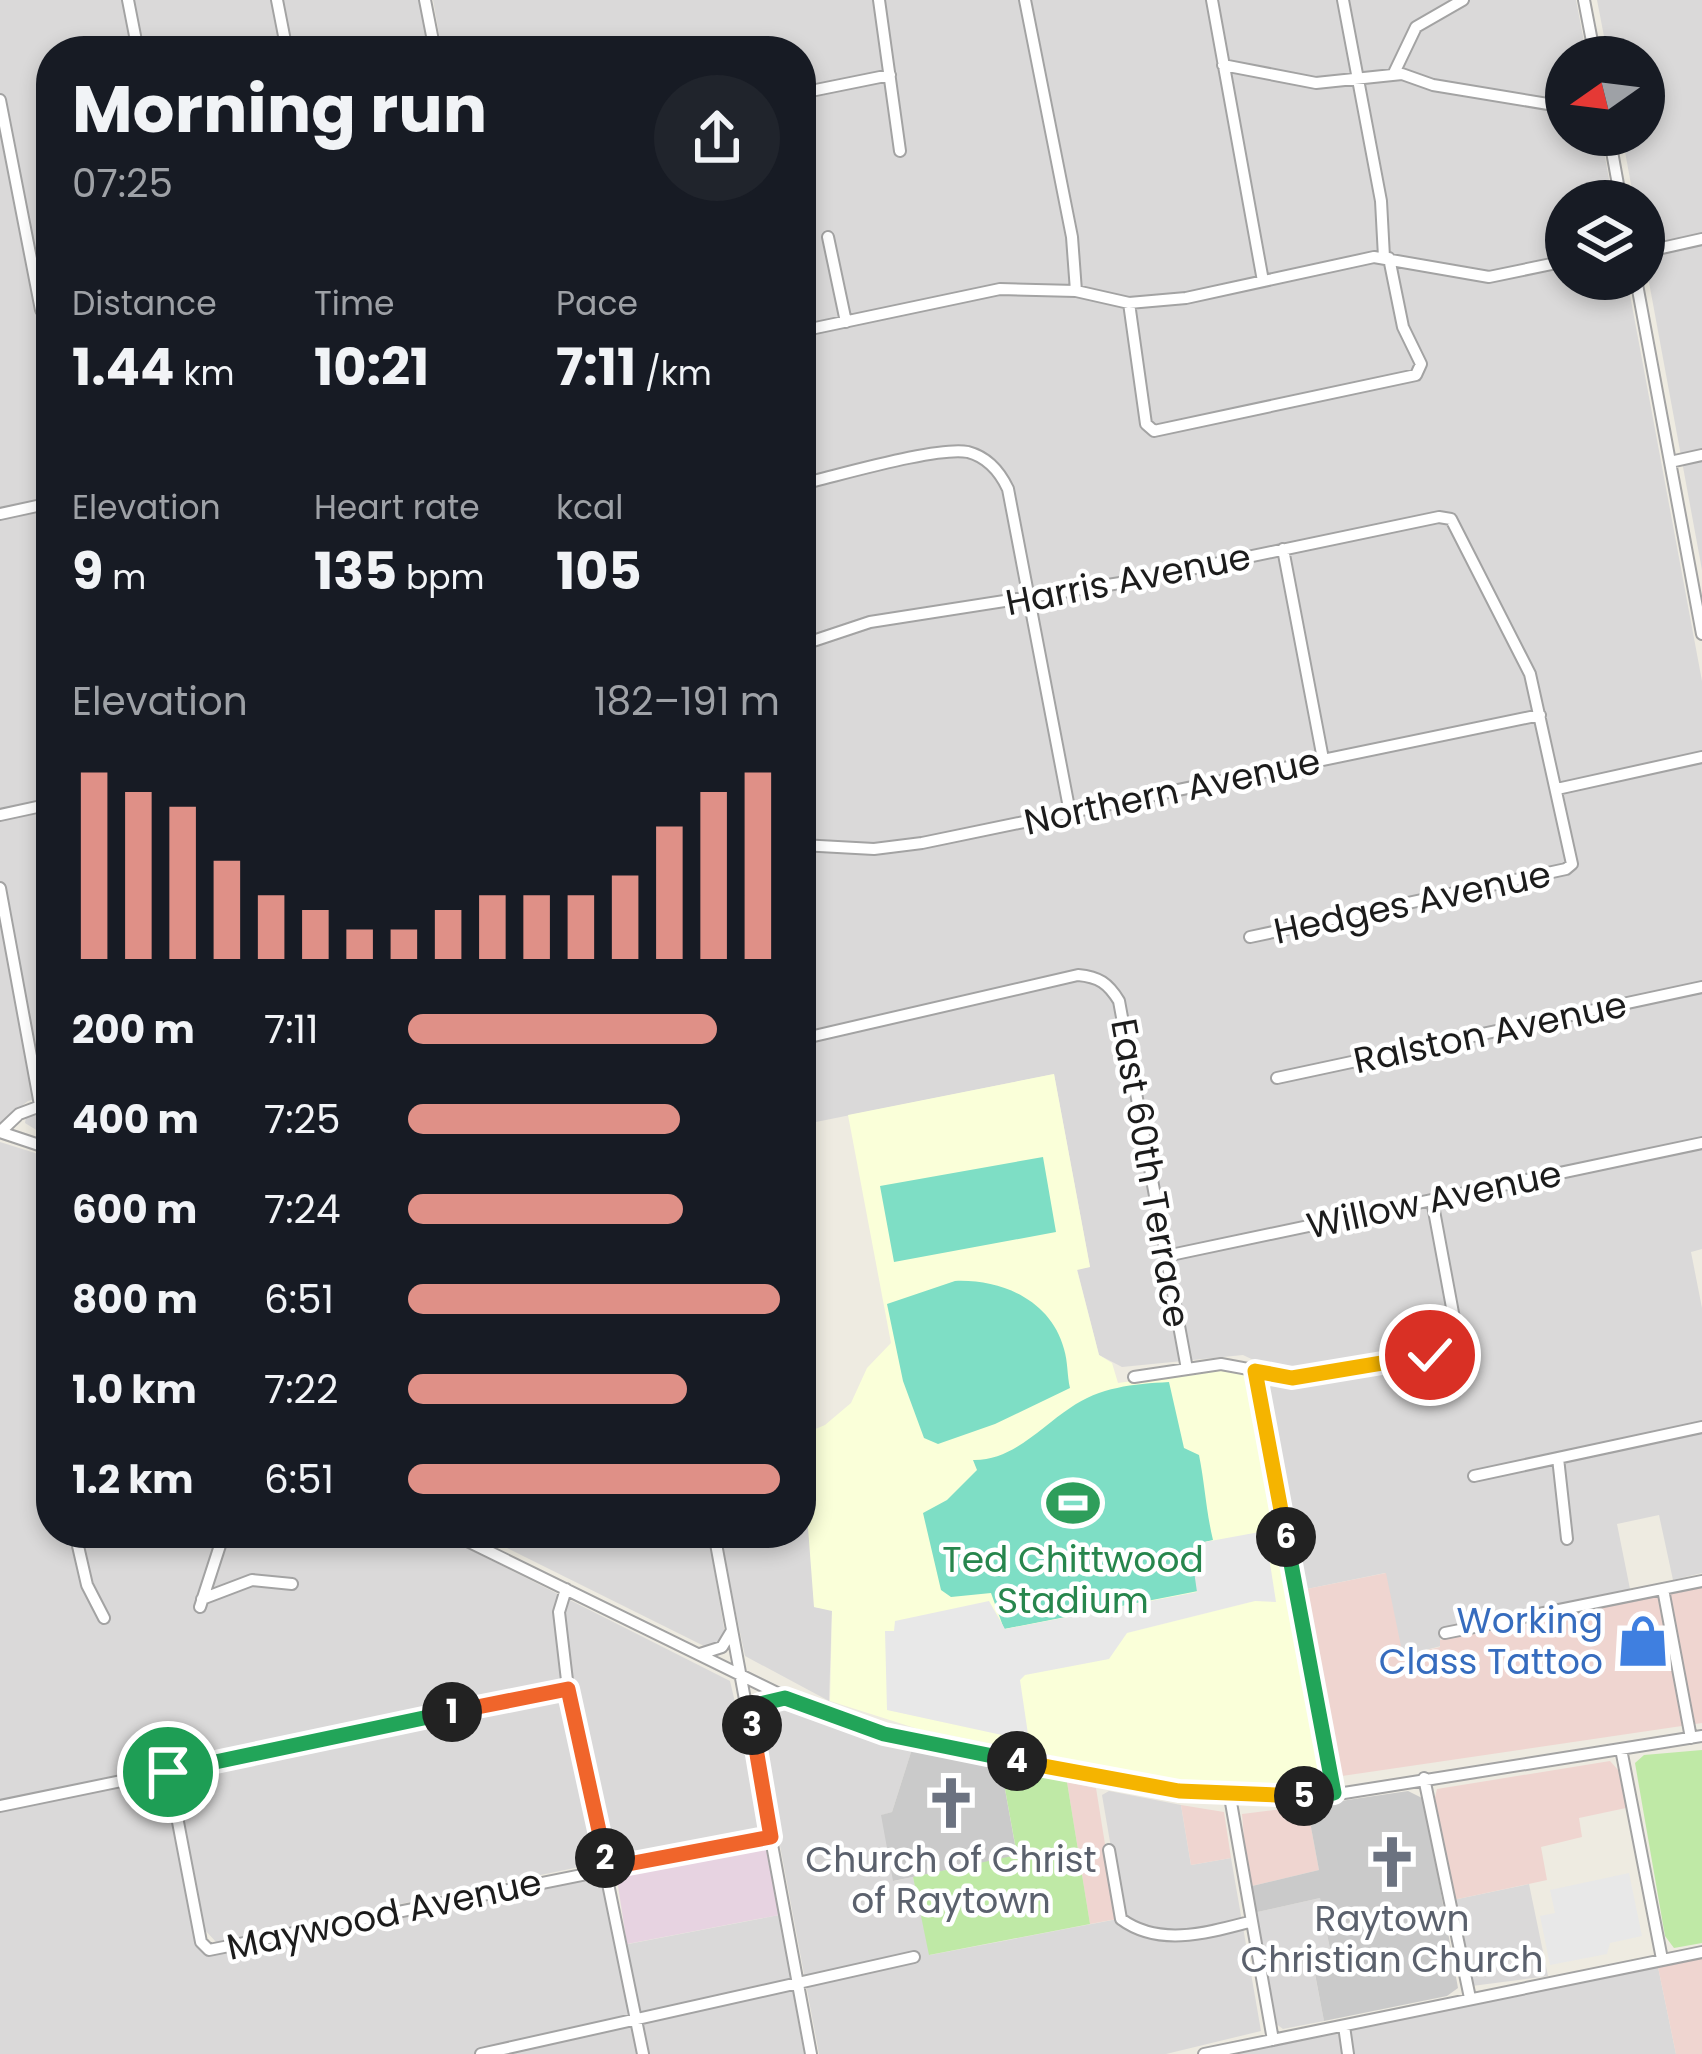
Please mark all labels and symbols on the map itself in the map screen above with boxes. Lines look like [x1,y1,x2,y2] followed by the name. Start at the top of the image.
[1545,36,1665,156] north arrow
[1001,531,1255,628] street label: Harris Avenue
[1019,735,1325,848] street label: Northern Avenue
[1269,848,1555,957] street label: Hedges Avenue
[1349,979,1631,1086] street label: Ralston Avenue
[1098,1015,1203,1331] street label: East 60th Terrace
[1302,1148,1566,1251] street label: Willow Avenue
[1379,1304,1481,1406] pin
[1044,1474,1102,1532] sports icon: Ted Chittwood Stadium
[1256,1507,1316,1567] pin: 6
[942,1534,1204,1626] place label: Ted Chittwood Stadium
[1379,1595,1603,1687] place label: Working Class Tattoo
[1614,1612,1672,1670] shop icon: Working Class Tattoo
[422,1682,482,1742] pin: 1
[722,1695,782,1755] pin: 3
[117,1721,219,1823] pin
[987,1731,1047,1791] pin: 4
[1274,1766,1334,1826] pin: 5
[922,1774,980,1832] church icon: Church of Christ of Raytown
[575,1828,635,1888] pin: 2
[1363,1833,1421,1891] church icon: Raytown Christian Church
[805,1834,1097,1926] place label: Church of Christ of Raytown
[222,1856,546,1973] street label: Maywood Avenue
[1240,1893,1544,1985] place label: Raytown Christian Church

